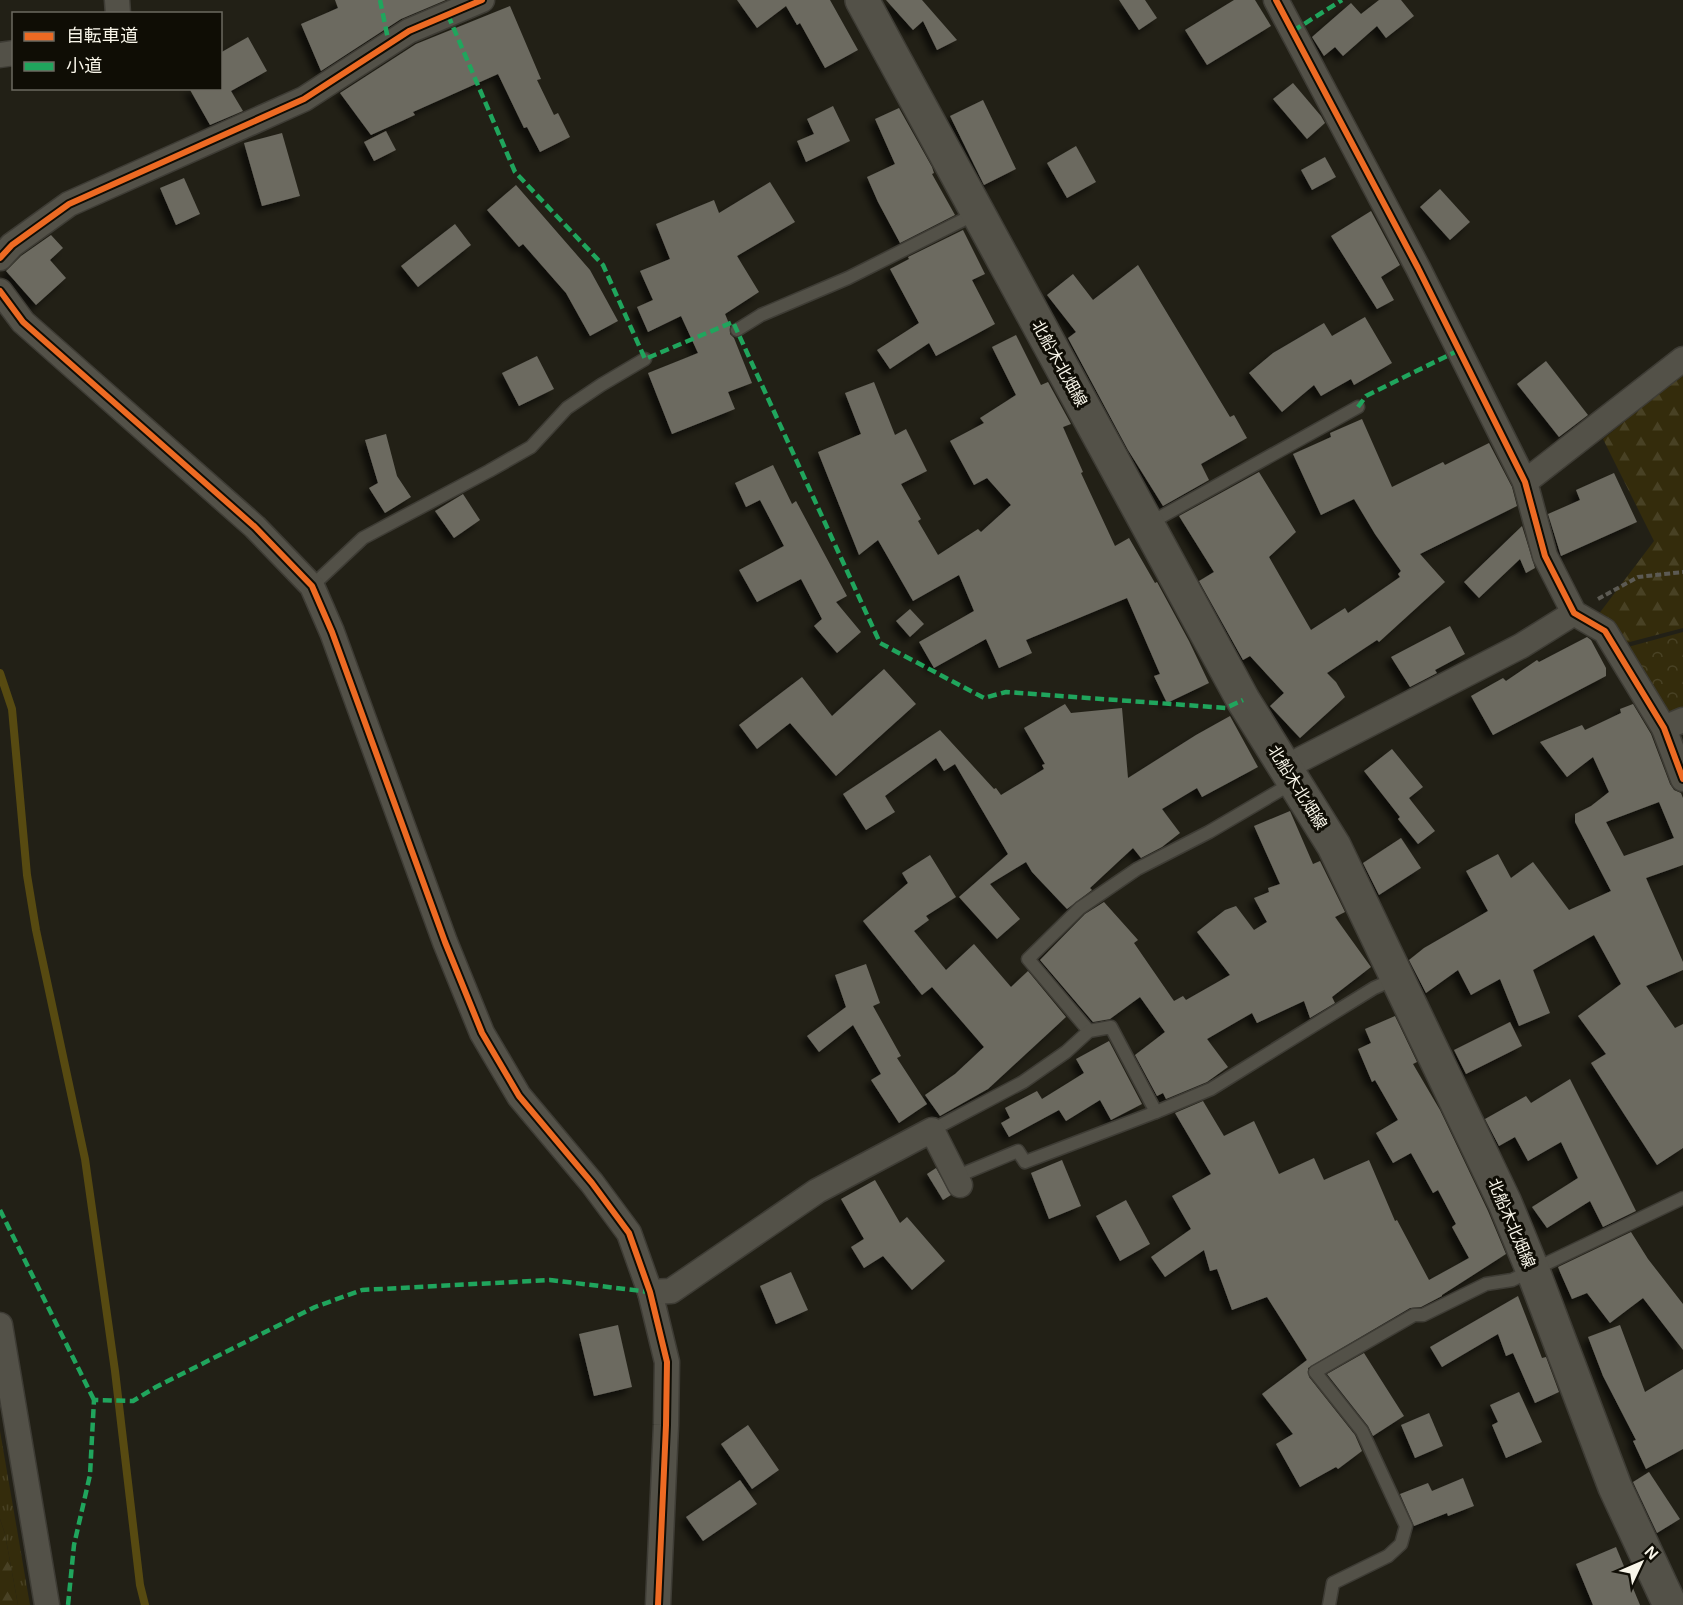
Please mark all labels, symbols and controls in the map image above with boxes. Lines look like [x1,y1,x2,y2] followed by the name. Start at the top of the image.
[12,12,222,90] legend
[66,26,138,46] text: 自転車道
[66,56,102,76] text: 小道
[1029,317,1090,409] street label: 北船木北畑線
[1265,742,1330,832] street label: 北船木北畑線
[1485,1176,1538,1271] street label: 北船木北畑線
[1611,1533,1671,1593] north arrow
[1641,1543,1662,1563] text: N

